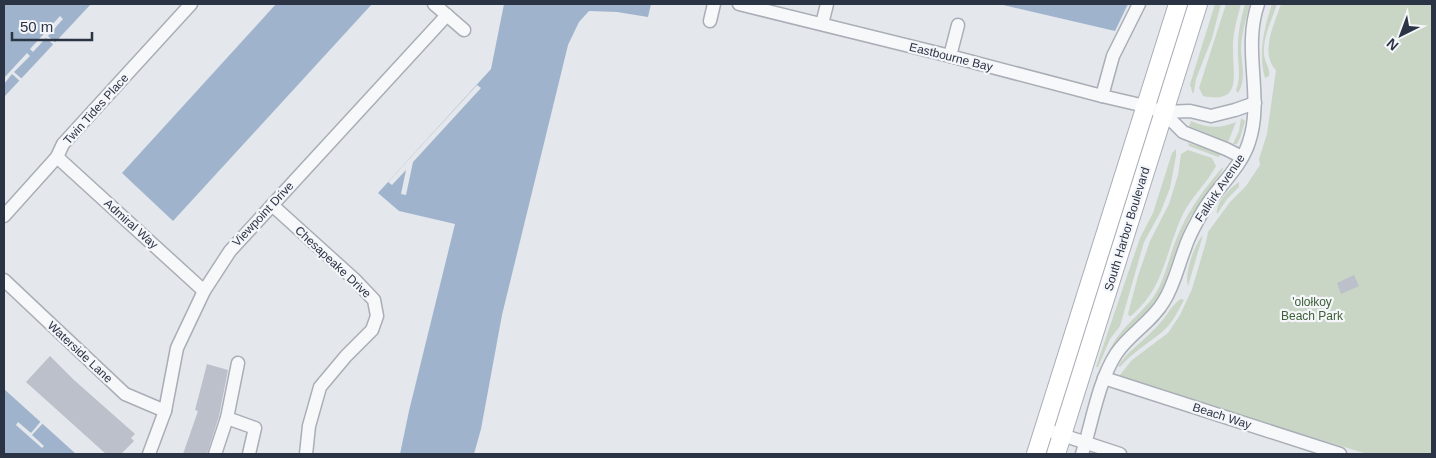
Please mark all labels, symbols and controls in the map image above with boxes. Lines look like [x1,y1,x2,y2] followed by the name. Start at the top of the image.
[12,10,92,42] scale bar
[1376,10,1426,60] north arrow
[20,18,53,35] text: 50 m
[1383,35,1401,54] text: N
[908,40,994,74] street label: Eastbourne Bay
[61,71,132,147] street label: Twin Tides Place
[1192,151,1248,224] street label: Falkirk Avenue
[1101,165,1153,293] street label: South Harbor Boulevard
[230,179,297,249] street label: Viewpoint Drive
[101,196,161,252] street label: Admiral Way
[292,223,374,301] street label: Chesapeake Drive
[1281,295,1344,323] park label: 'olołkoy Beach Park
[45,318,116,386] street label: Waterside Lane
[1191,400,1253,432] street label: Beach Way

